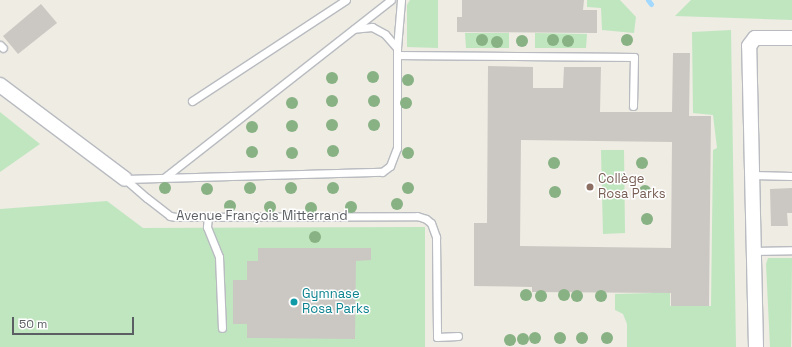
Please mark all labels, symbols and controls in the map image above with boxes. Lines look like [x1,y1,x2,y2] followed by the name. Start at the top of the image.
[598,172,666,203] place label: Collège Rosa Parks
[585,182,595,192] marker: Collège Rosa Parks
[176,208,348,224] street label: Avenue François Mitterrand
[302,287,370,318] place label: Gymnase Rosa Parks
[289,297,299,307] marker: Gymnase Rosa Parks
[14,309,136,335] scale bar
[19,316,47,332] text: 50 m

